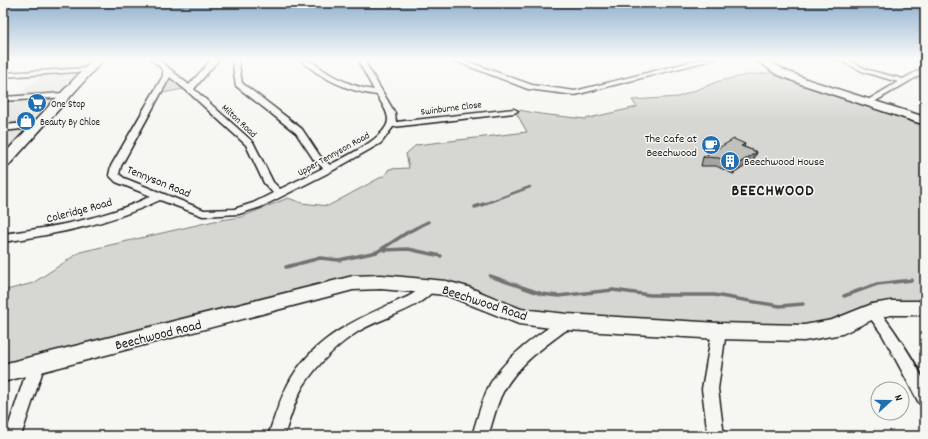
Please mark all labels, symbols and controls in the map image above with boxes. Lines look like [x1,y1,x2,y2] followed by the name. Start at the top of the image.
[26,92,48,114] supermarket icon: One Stop
[51,98,86,112] place label: One Stop
[420,98,483,120] street label: Swinburne Close
[218,101,260,142] street label: Milton Road
[15,110,37,132] shop icon: Beauty By Chloe
[40,116,101,130] place label: Beauty By Chloe
[295,129,373,180] street label: Upper Tennyson Road
[645,131,698,162] place label: The Cafe at Beechwood
[700,134,722,156] cafe icon: The Cafe at Beechwood
[719,150,741,172] building icon: Beechwood House
[744,154,824,171] place label: Beechwood House
[124,162,193,203] street label: Tennyson Road
[731,180,815,203] district label: BEECHWOOD
[45,195,114,228] street label: Coleridge Road
[439,281,530,327] street label: Beechwood Road
[113,316,204,356] street label: Beechwood Road
[870,381,910,421] north arrow
[889,393,906,404] text: N

